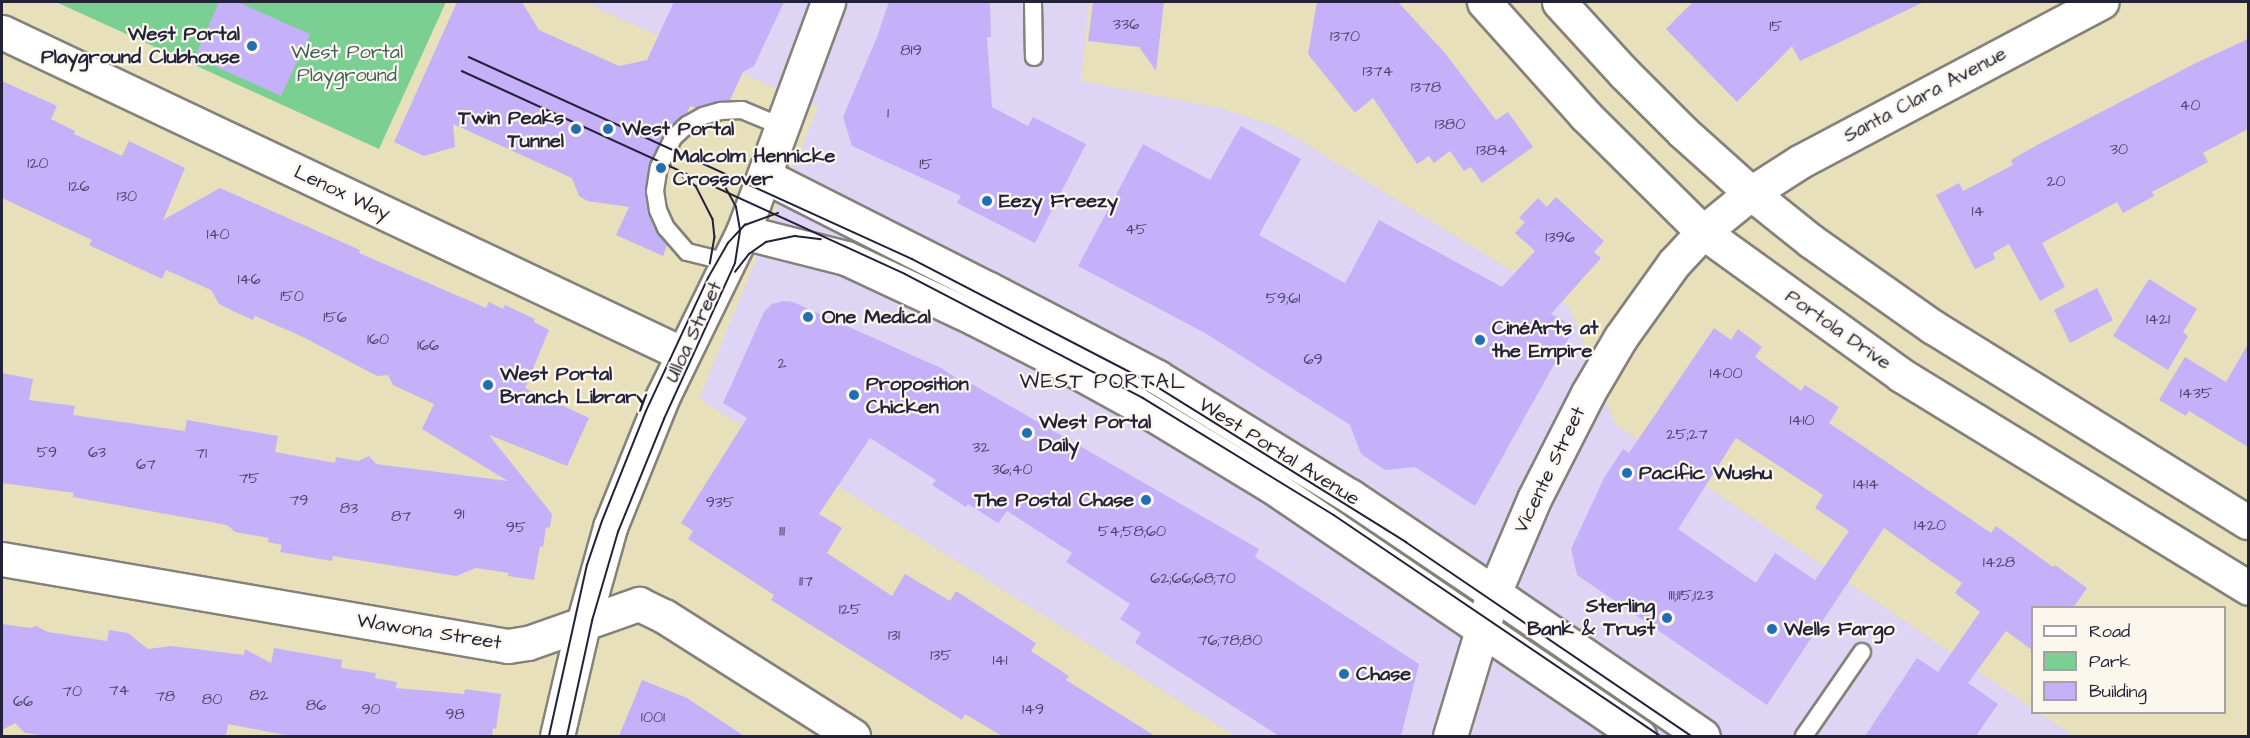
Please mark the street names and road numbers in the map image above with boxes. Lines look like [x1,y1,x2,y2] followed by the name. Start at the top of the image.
[1839,42,2011,148] street label: Santa Clara Avenue
[290,160,394,226] street label: Lenox Way
[660,278,728,386] street label: Ulloa Street
[1780,285,1896,375] street label: Portola Drive
[1194,393,1364,511] street label: West Portal Avenue
[1509,403,1591,537] street label: Vicente Street
[355,609,503,655] street label: Wawona Street

